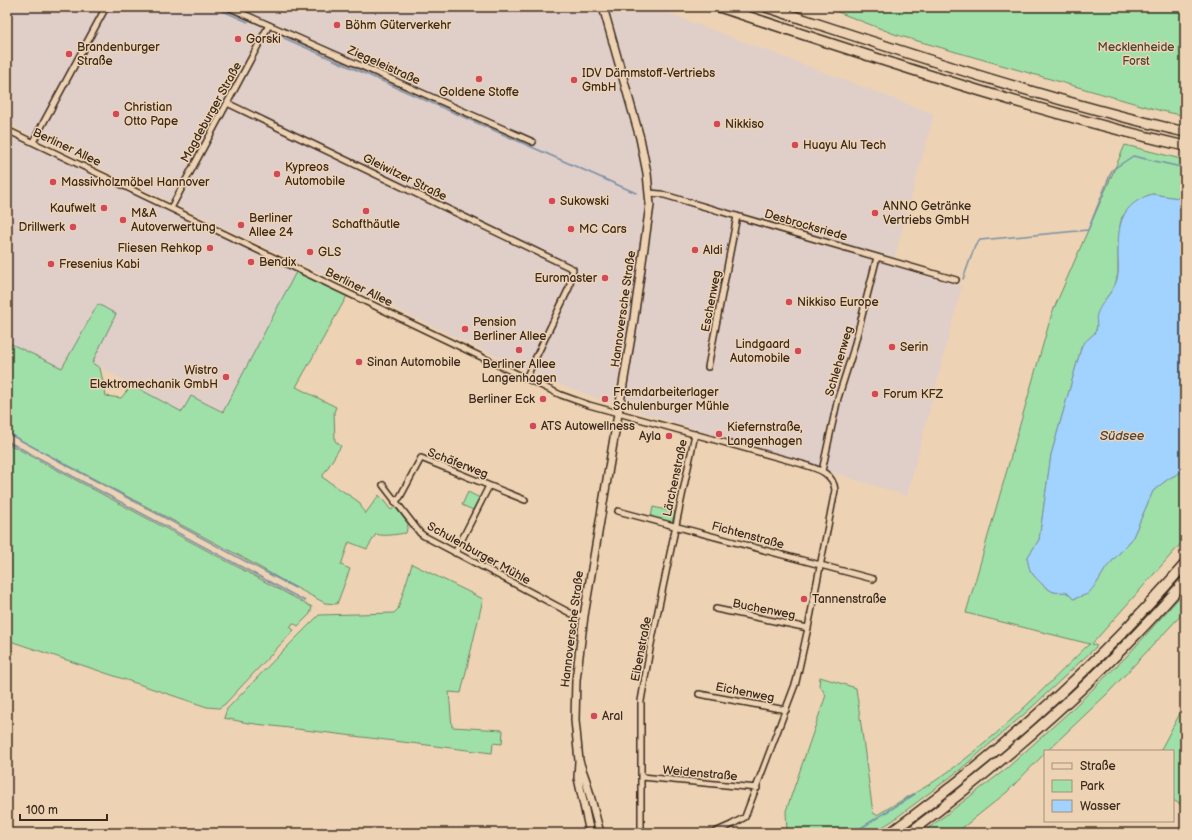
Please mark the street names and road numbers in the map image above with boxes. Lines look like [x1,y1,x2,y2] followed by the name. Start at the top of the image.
[344,42,423,88] street label: Ziegeleistraße
[178,59,245,165] street label: Magdeburger Straße
[30,125,103,170] street label: Berliner Allee
[360,151,449,204] street label: Gleiwitzer Straße
[763,206,849,245] street label: Desbrocksriede
[608,250,639,368] street label: Hannoversche Straße
[322,265,395,310] street label: Berliner Allee
[698,269,725,333] street label: Eschenweg
[822,324,857,398] street label: Schlehenweg
[660,438,691,518] street label: Lärchenstraße
[425,445,490,482] street label: Schäferweg
[424,519,533,588] street label: Schulenburger Mühle
[710,519,786,552] street label: Fichtenstraße
[558,570,587,688] street label: Hannoversche Straße
[731,596,797,623] street label: Buchenweg
[628,615,655,683] street label: Eibenstraße
[714,679,776,706] street label: Eichenweg
[662,763,738,784] street label: Weidenstraße

